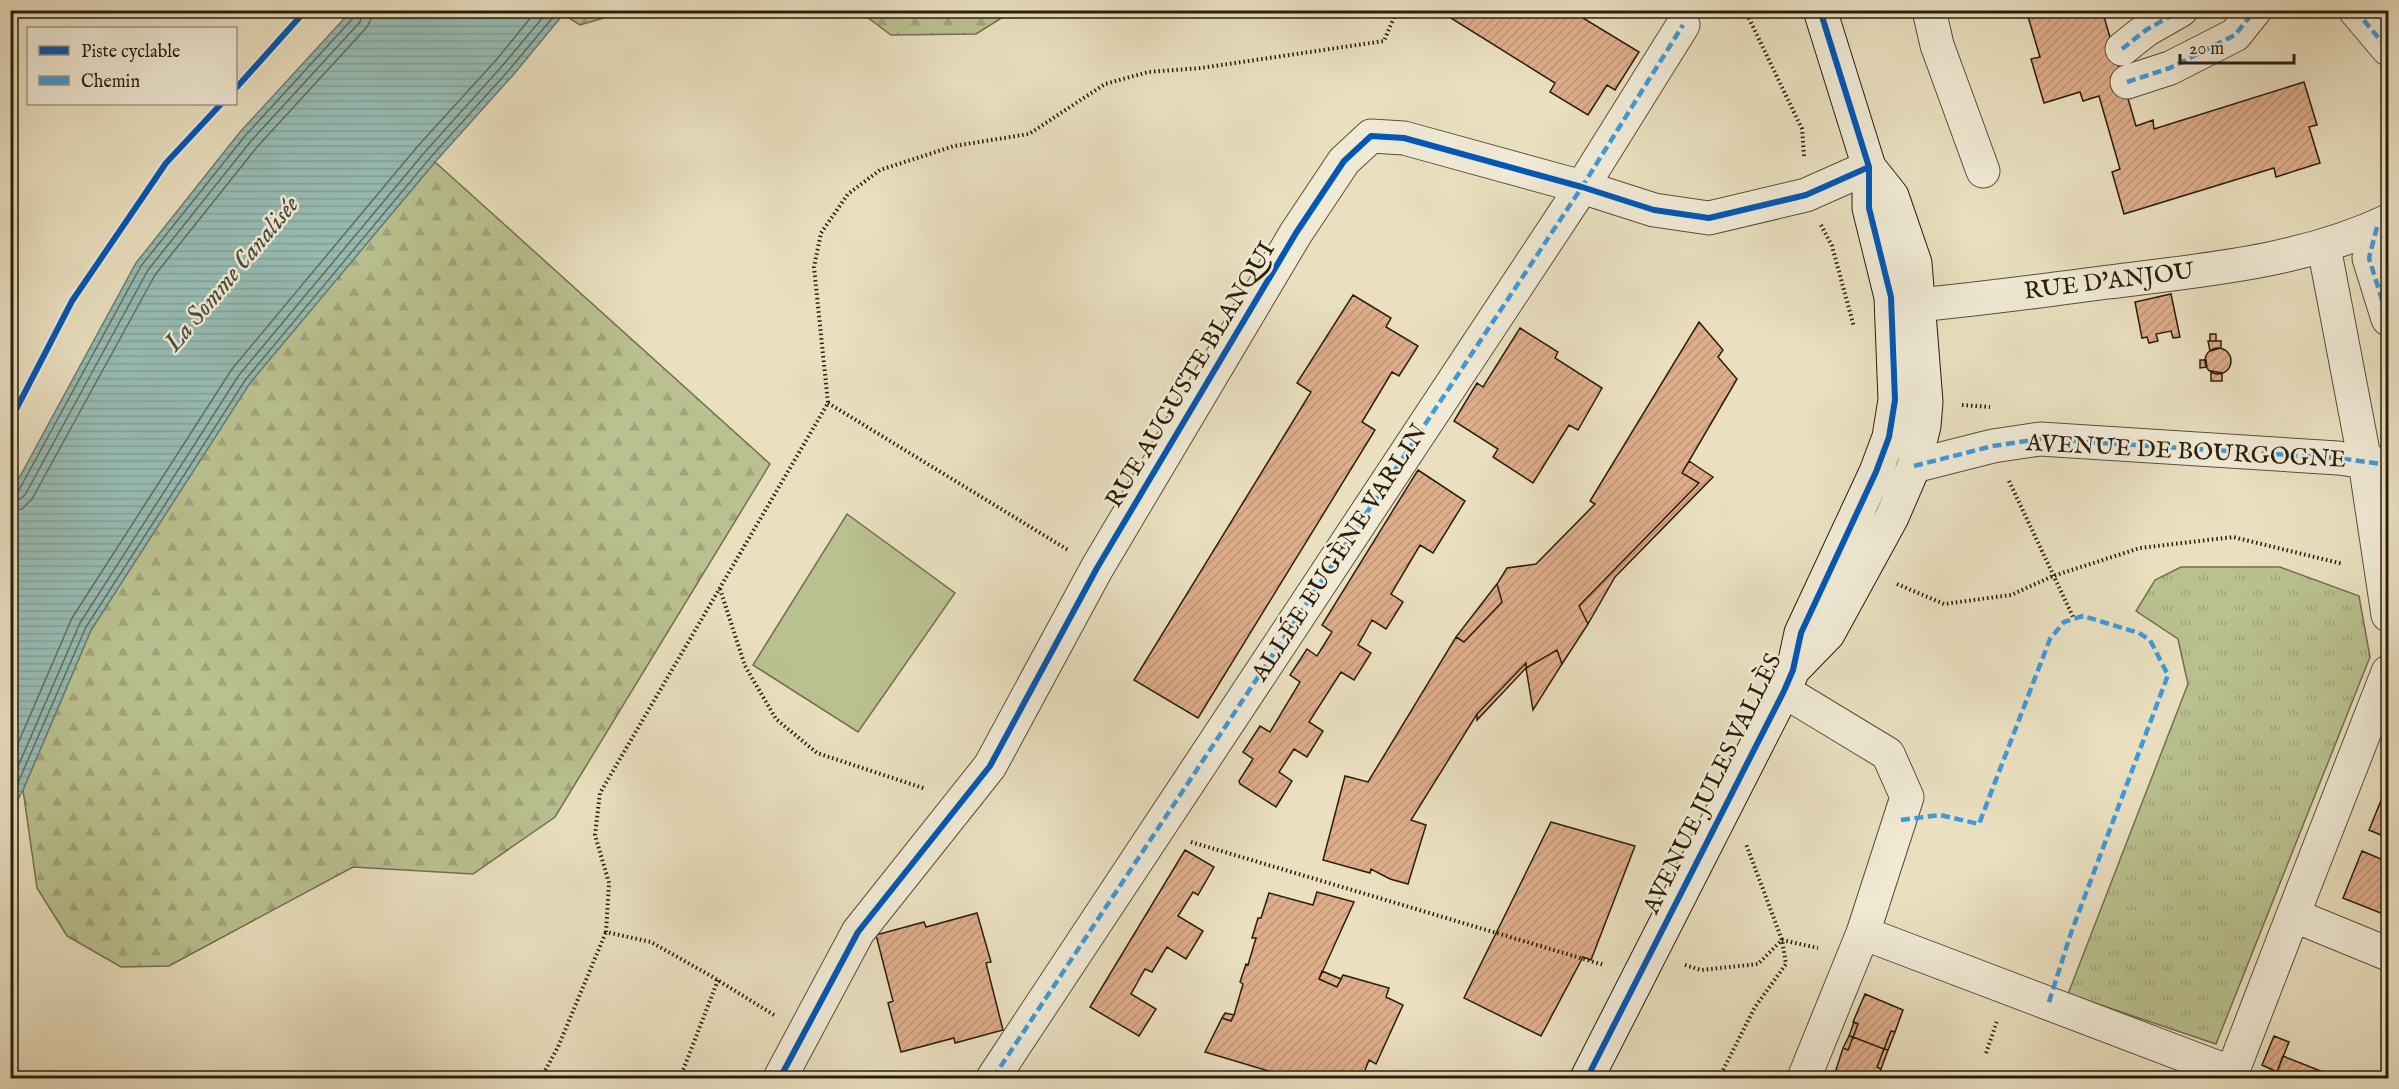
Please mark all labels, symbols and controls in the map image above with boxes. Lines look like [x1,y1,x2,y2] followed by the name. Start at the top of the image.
[27,27,237,105] legend
[2180,27,2294,65] scale bar
[2189,38,2224,61] text: 20 m
[81,41,180,64] text: Piste cyclable
[81,71,140,94] text: Chemin
[157,189,307,359] water label: La Somme Canalisée
[1099,236,1283,514] street label: RUE AUGUSTE BLANQUI
[2022,256,2196,308] street label: RUE D'ANJOU
[1245,418,1435,688] street label: ALLÉE EUGÈNE VARLIN
[2024,428,2347,476] street label: AVENUE DE BOURGOGNE
[1636,649,1790,920] street label: AVENUE JULES VALLÈS

